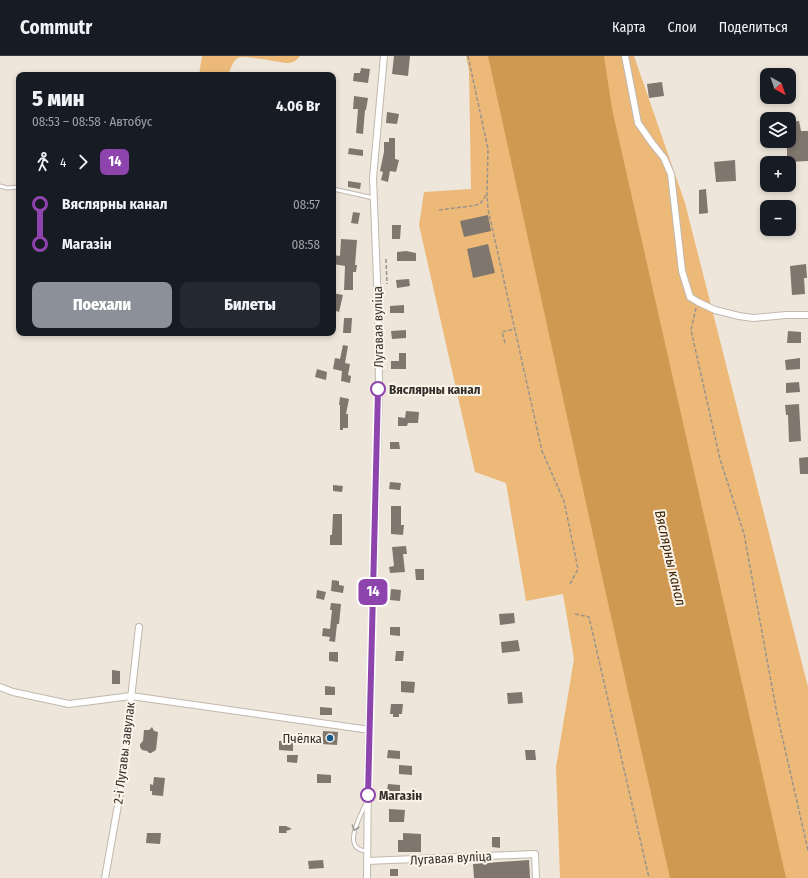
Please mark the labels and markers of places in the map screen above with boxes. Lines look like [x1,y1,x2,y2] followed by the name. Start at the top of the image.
[370,381,386,397] marker: Вяслярны канал
[389,382,481,397] place label: Вяслярны канал
[282,731,322,746] place label: Пчёлка
[325,733,335,743] marker: Пчёлка
[360,787,376,803] marker: Магазін
[379,788,422,803] place label: Магазін

